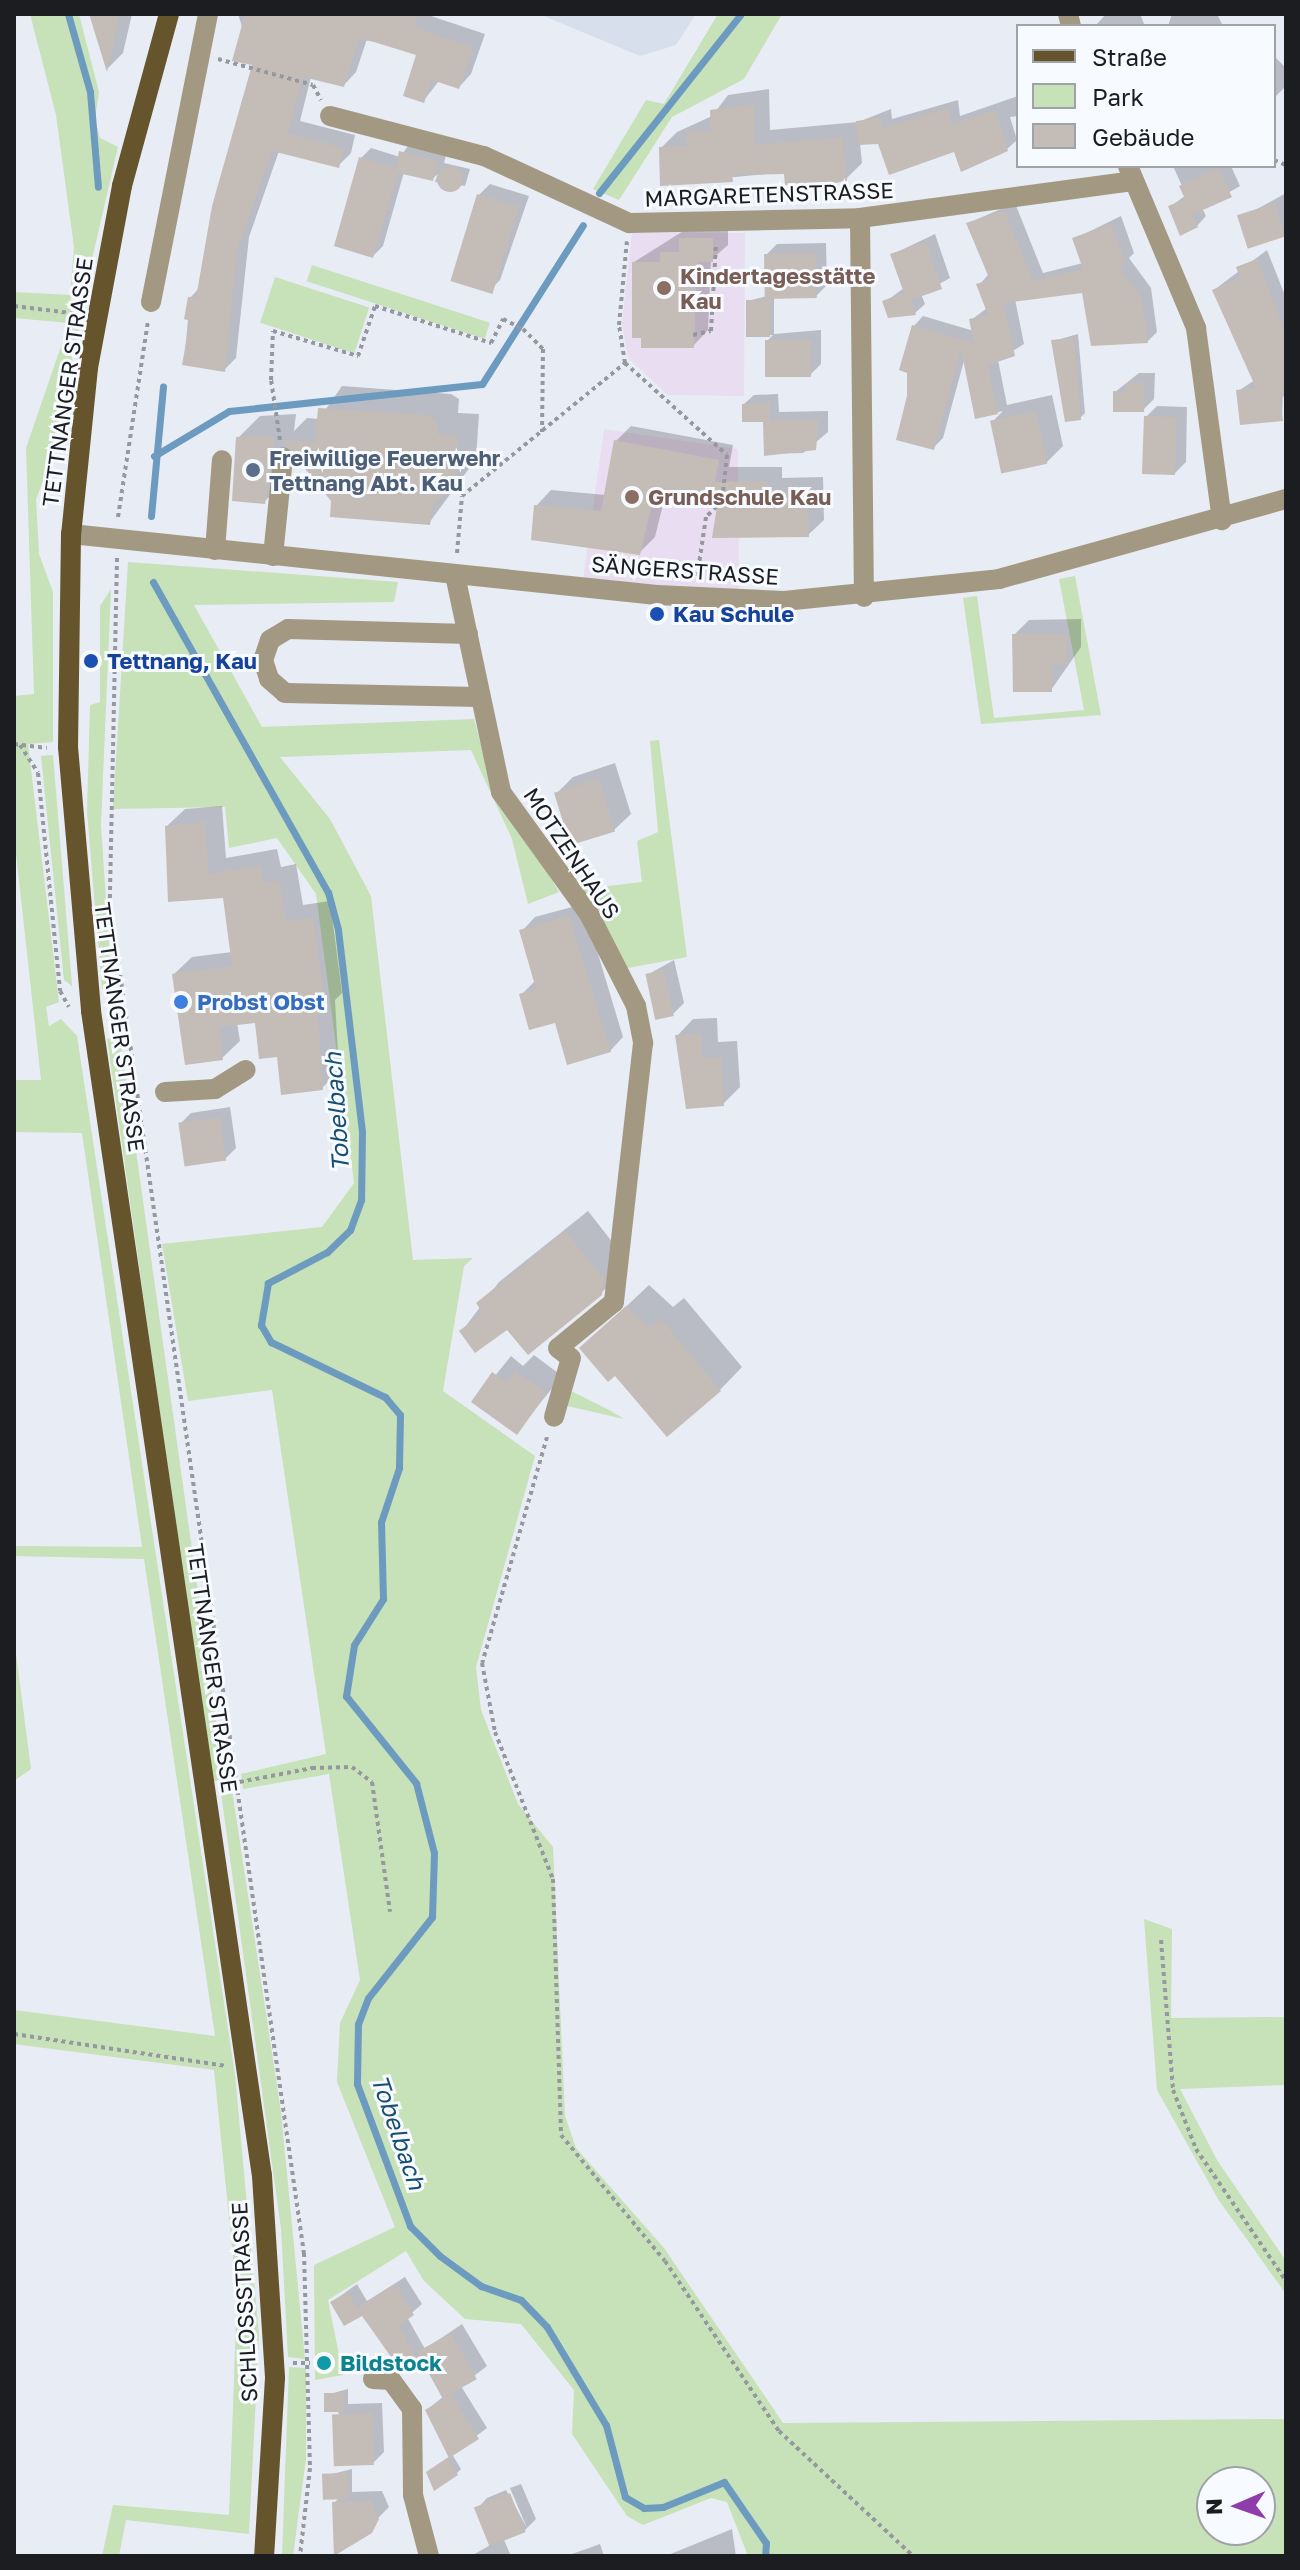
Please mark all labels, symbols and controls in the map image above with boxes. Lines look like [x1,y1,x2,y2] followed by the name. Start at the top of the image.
[1016,24,1276,168] legend
[1092,42,1167,71] text: Straße
[1092,82,1144,111] text: Park
[1092,122,1194,151] text: Gebäude
[644,176,894,212] street label: MARGARETENSTRASSE
[36,256,98,508] street label: TETTNANGER STRASSE
[680,262,875,314] place label: Kindertagesstätte Kau
[655,279,673,297] marker: Kindertagesstätte Kau
[269,444,500,496] place label: Freiwillige Feuerwehr Tettnang Abt. Kau
[244,461,262,479] marker: Freiwillige Feuerwehr Tettnang Abt. Kau
[648,484,831,510] place label: Grundschule Kau
[623,488,641,506] marker: Grundschule Kau
[590,550,780,590] street label: SÄNGERSTRASSE
[673,601,794,627] place label: Kau Schule
[648,605,666,623] marker: Kau Schule
[107,648,257,674] place label: Tettnang, Kau
[82,652,100,670] marker: Tettnang, Kau
[518,782,626,924] street label: MOTZENHAUS
[89,901,151,1153] street label: TETTNANGER STRASSE
[197,989,325,1015] place label: Probst Obst
[172,993,190,1011] marker: Probst Obst
[317,1051,355,1173] water label: Tobelbach
[182,1542,244,1794] street label: TETTNANGER STRASSE
[366,2071,432,2193] water label: Tobelbach
[226,2201,262,2403] street label: SCHLOSSSTRASSE
[340,2350,442,2376] place label: Bildstock
[315,2354,333,2372] marker: Bildstock
[1196,2466,1276,2546] north arrow
[1200,2498,1227,2516] text: N

